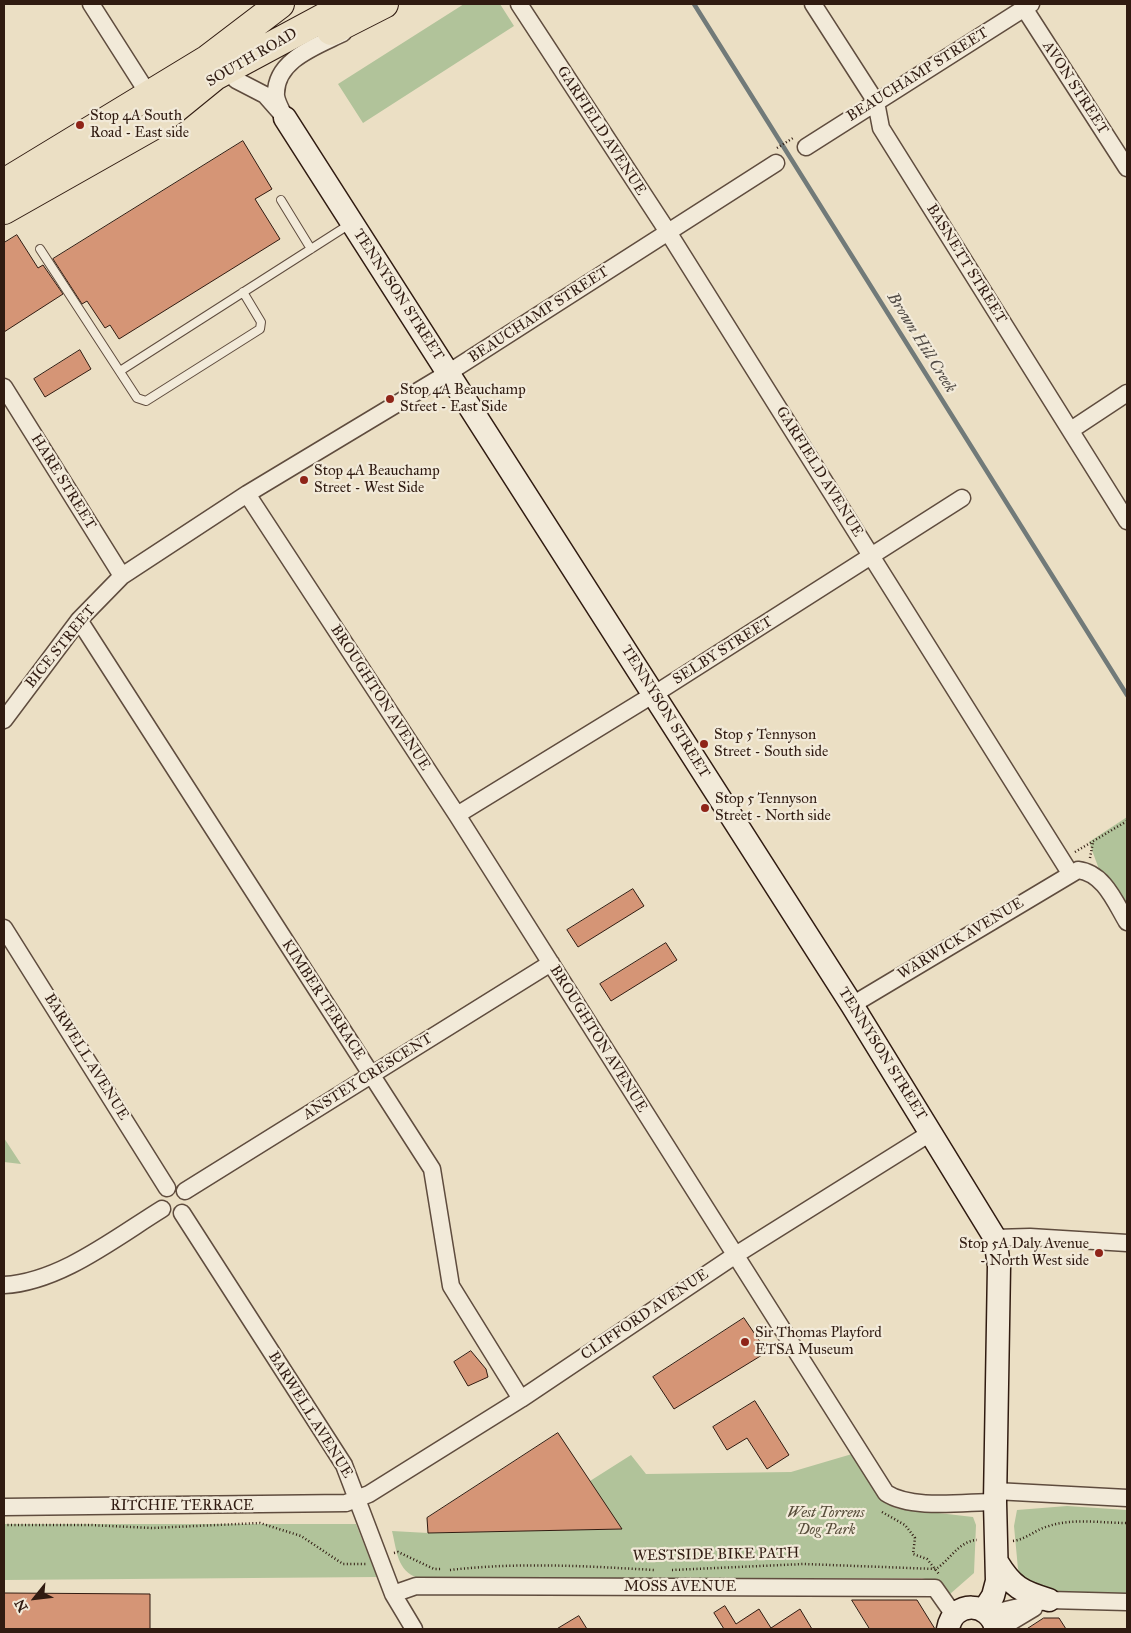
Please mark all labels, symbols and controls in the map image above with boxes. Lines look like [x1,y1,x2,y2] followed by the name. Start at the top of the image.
[844,24,992,126] street label: BEAUCHAMP STREET
[203,25,301,91] street label: SOUTH ROAD
[1038,38,1112,138] street label: AVON STREET
[553,63,649,199] street label: GARFIELD AVENUE
[90,107,189,142] place label: Stop 4A South Road - East side
[74,119,86,131] marker: Stop 4A South Road - East side
[922,201,1010,327] street label: BASNETT STREET
[349,226,447,364] street label: TENNYSON STREET
[466,263,612,367] street label: BEAUCHAMP STREET
[882,289,960,397] water label: Brown Hill Creek
[400,381,526,416] place label: Stop 4A Beauchamp Street - East Side
[384,393,396,405] marker: Stop 4A Beauchamp Street - East Side
[772,404,866,540] street label: GARFIELD AVENUE
[27,431,99,533] street label: HARE STREET
[314,462,440,497] place label: Stop 4A Beauchamp Street - West Side
[298,474,310,486] marker: Stop 4A Beauchamp Street - West Side
[22,602,100,692] street label: BICE STREET
[670,613,776,689] street label: SELBY STREET
[326,622,434,774] street label: BROUGHTON AVENUE
[617,642,713,782] street label: TENNYSON STREET
[714,726,828,761] place label: Stop 5 Tennyson Street - South side
[698,738,710,750] marker: Stop 5 Tennyson Street - South side
[715,790,831,825] place label: Stop 5 Tennyson Street - North side
[699,802,711,814] marker: Stop 5 Tennyson Street - North side
[895,894,1027,984] street label: WARWICK AVENUE
[277,937,369,1063] street label: KIMBER TERRACE
[545,962,651,1116] street label: BROUGHTON AVENUE
[834,984,930,1124] street label: TENNYSON STREET
[40,990,132,1124] street label: BARWELL AVENUE
[300,1030,436,1124] street label: ANSTEY CRESCENT
[959,1235,1089,1270] place label: Stop 5A Daly Avenue - North West side
[1093,1247,1105,1259] marker: Stop 5A Daly Avenue - North West side
[578,1266,712,1364] street label: CLIFFORD AVENUE
[755,1324,882,1359] place label: Sir Thomas Playford ETSA Museum
[739,1336,751,1348] marker: Sir Thomas Playford ETSA Museum
[264,1348,356,1482] street label: BARWELL AVENUE
[110,1497,254,1515] street label: RITCHIE TERRACE
[787,1504,865,1539] park label: West Torrens Dog Park
[633,1545,799,1565] street label: WESTSIDE BIKE PATH
[10,1573,60,1623] north arrow
[624,1578,736,1596] street label: MOSS AVENUE
[11,1596,32,1615] text: N

